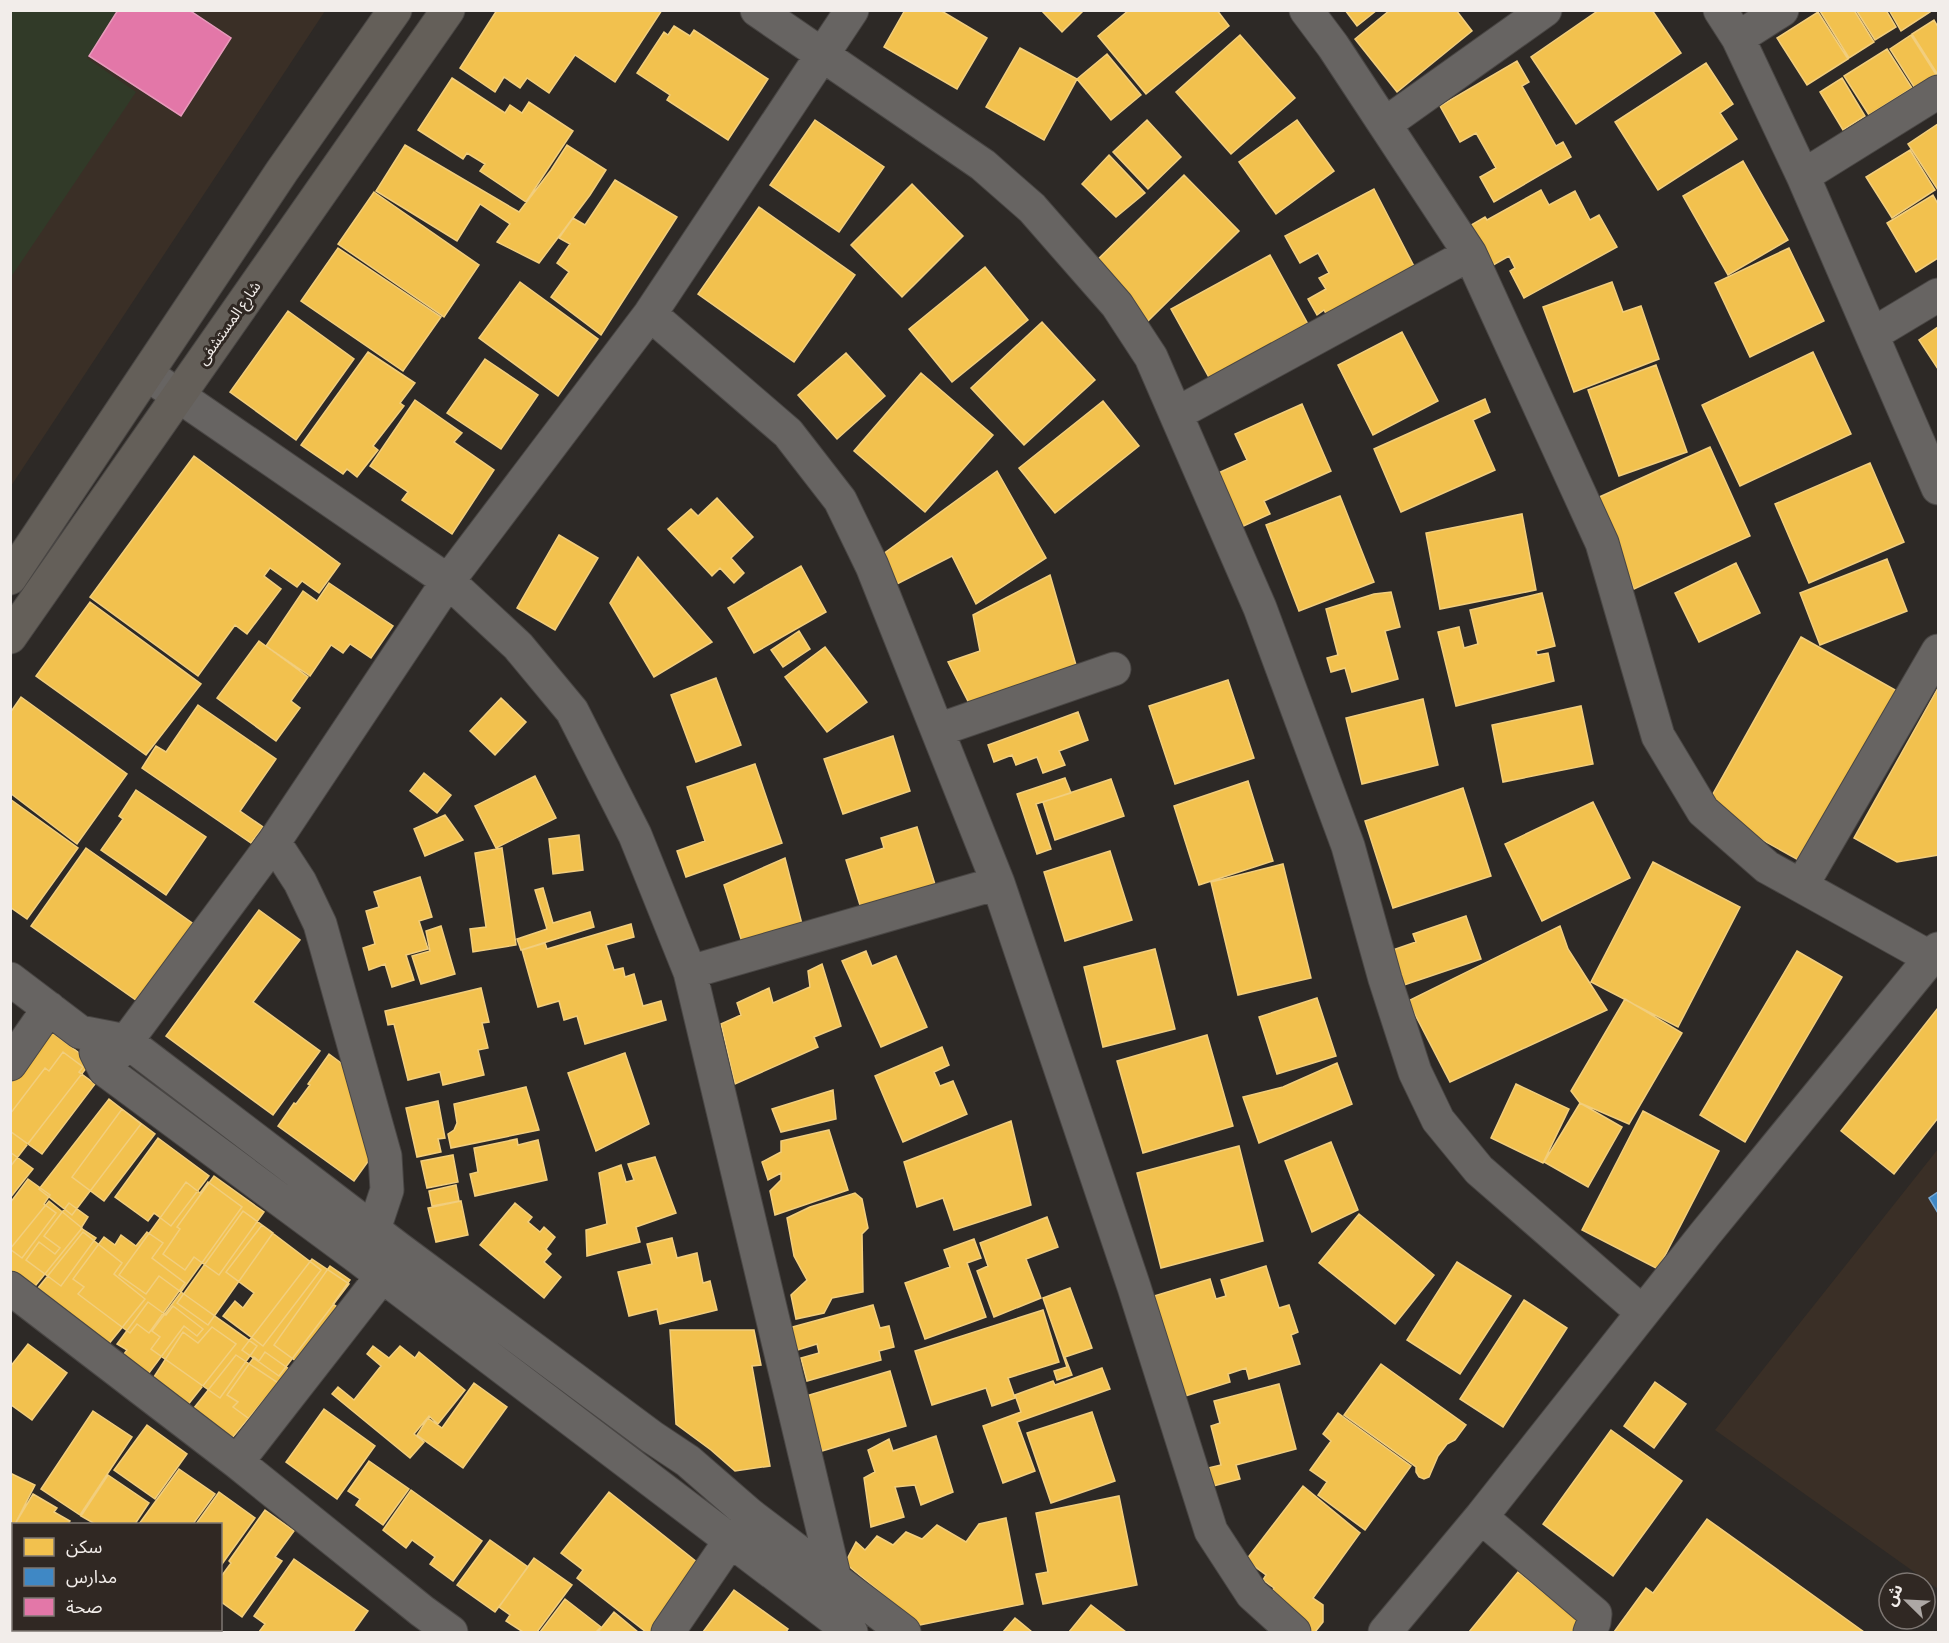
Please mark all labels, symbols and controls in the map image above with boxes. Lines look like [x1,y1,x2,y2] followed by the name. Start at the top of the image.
[193,277,267,370] street label: شارع المستشفى
[12,1523,222,1631] legend
[66,1535,102,1558] text: سكن
[66,1565,117,1588] text: مدارس
[1877,1571,1937,1631] north arrow
[1880,1581,1907,1609] text: ش
[66,1595,102,1617] text: صحة

